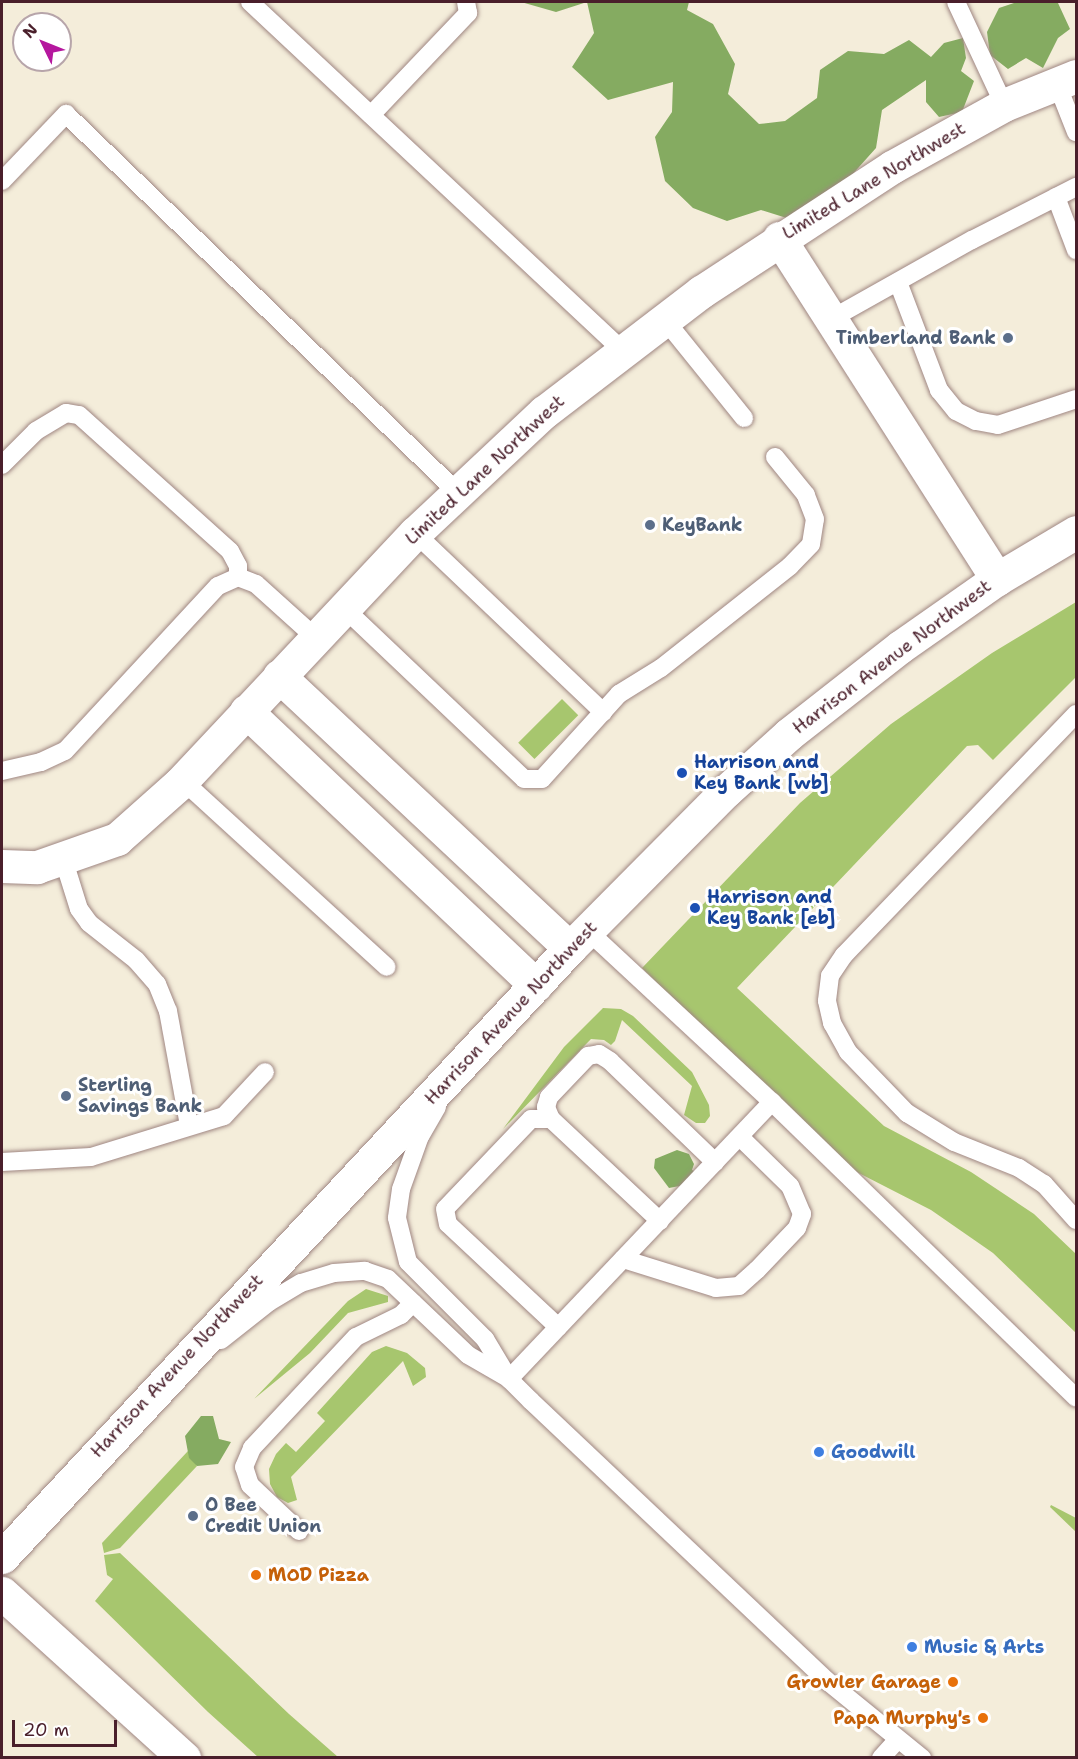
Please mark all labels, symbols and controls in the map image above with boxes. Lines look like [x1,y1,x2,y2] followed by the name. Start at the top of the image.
[12,12,72,72] north arrow
[18,19,42,43] text: N
[778,118,970,244] street label: Limited Lane Northwest
[836,327,996,349] place label: Timberland Bank
[1001,331,1015,345] marker: Timberland Bank
[401,391,569,549] street label: Limited Lane Northwest
[662,514,742,536] place label: KeyBank
[643,518,657,532] marker: KeyBank
[788,575,996,739] street label: Harrison Avenue Northwest
[694,752,829,795] place label: Harrison and Key Bank [wb]
[675,766,689,780] marker: Harrison and Key Bank [wb]
[707,887,836,930] place label: Harrison and Key Bank [eb]
[688,901,702,915] marker: Harrison and Key Bank [eb]
[420,917,602,1109] street label: Harrison Avenue Northwest
[78,1075,202,1118] place label: Sterling Savings Bank
[59,1089,73,1103] marker: Sterling Savings Bank
[86,1270,268,1462] street label: Harrison Avenue Northwest
[831,1441,915,1463] place label: Goodwill
[812,1445,826,1459] marker: Goodwill
[205,1495,321,1538] place label: O Bee Credit Union
[186,1509,200,1523] marker: O Bee Credit Union
[268,1564,369,1586] place label: MOD Pizza
[249,1568,263,1582] marker: MOD Pizza
[924,1636,1044,1658] place label: Music & Arts
[905,1640,919,1654] marker: Music & Arts
[787,1671,941,1693] place label: Growler Garage
[946,1675,960,1689] marker: Growler Garage
[833,1707,971,1729] place label: Papa Murphy's
[15,1708,120,1746] scale bar
[976,1711,990,1725] marker: Papa Murphy's
[23,1718,69,1742] text: 20 m

